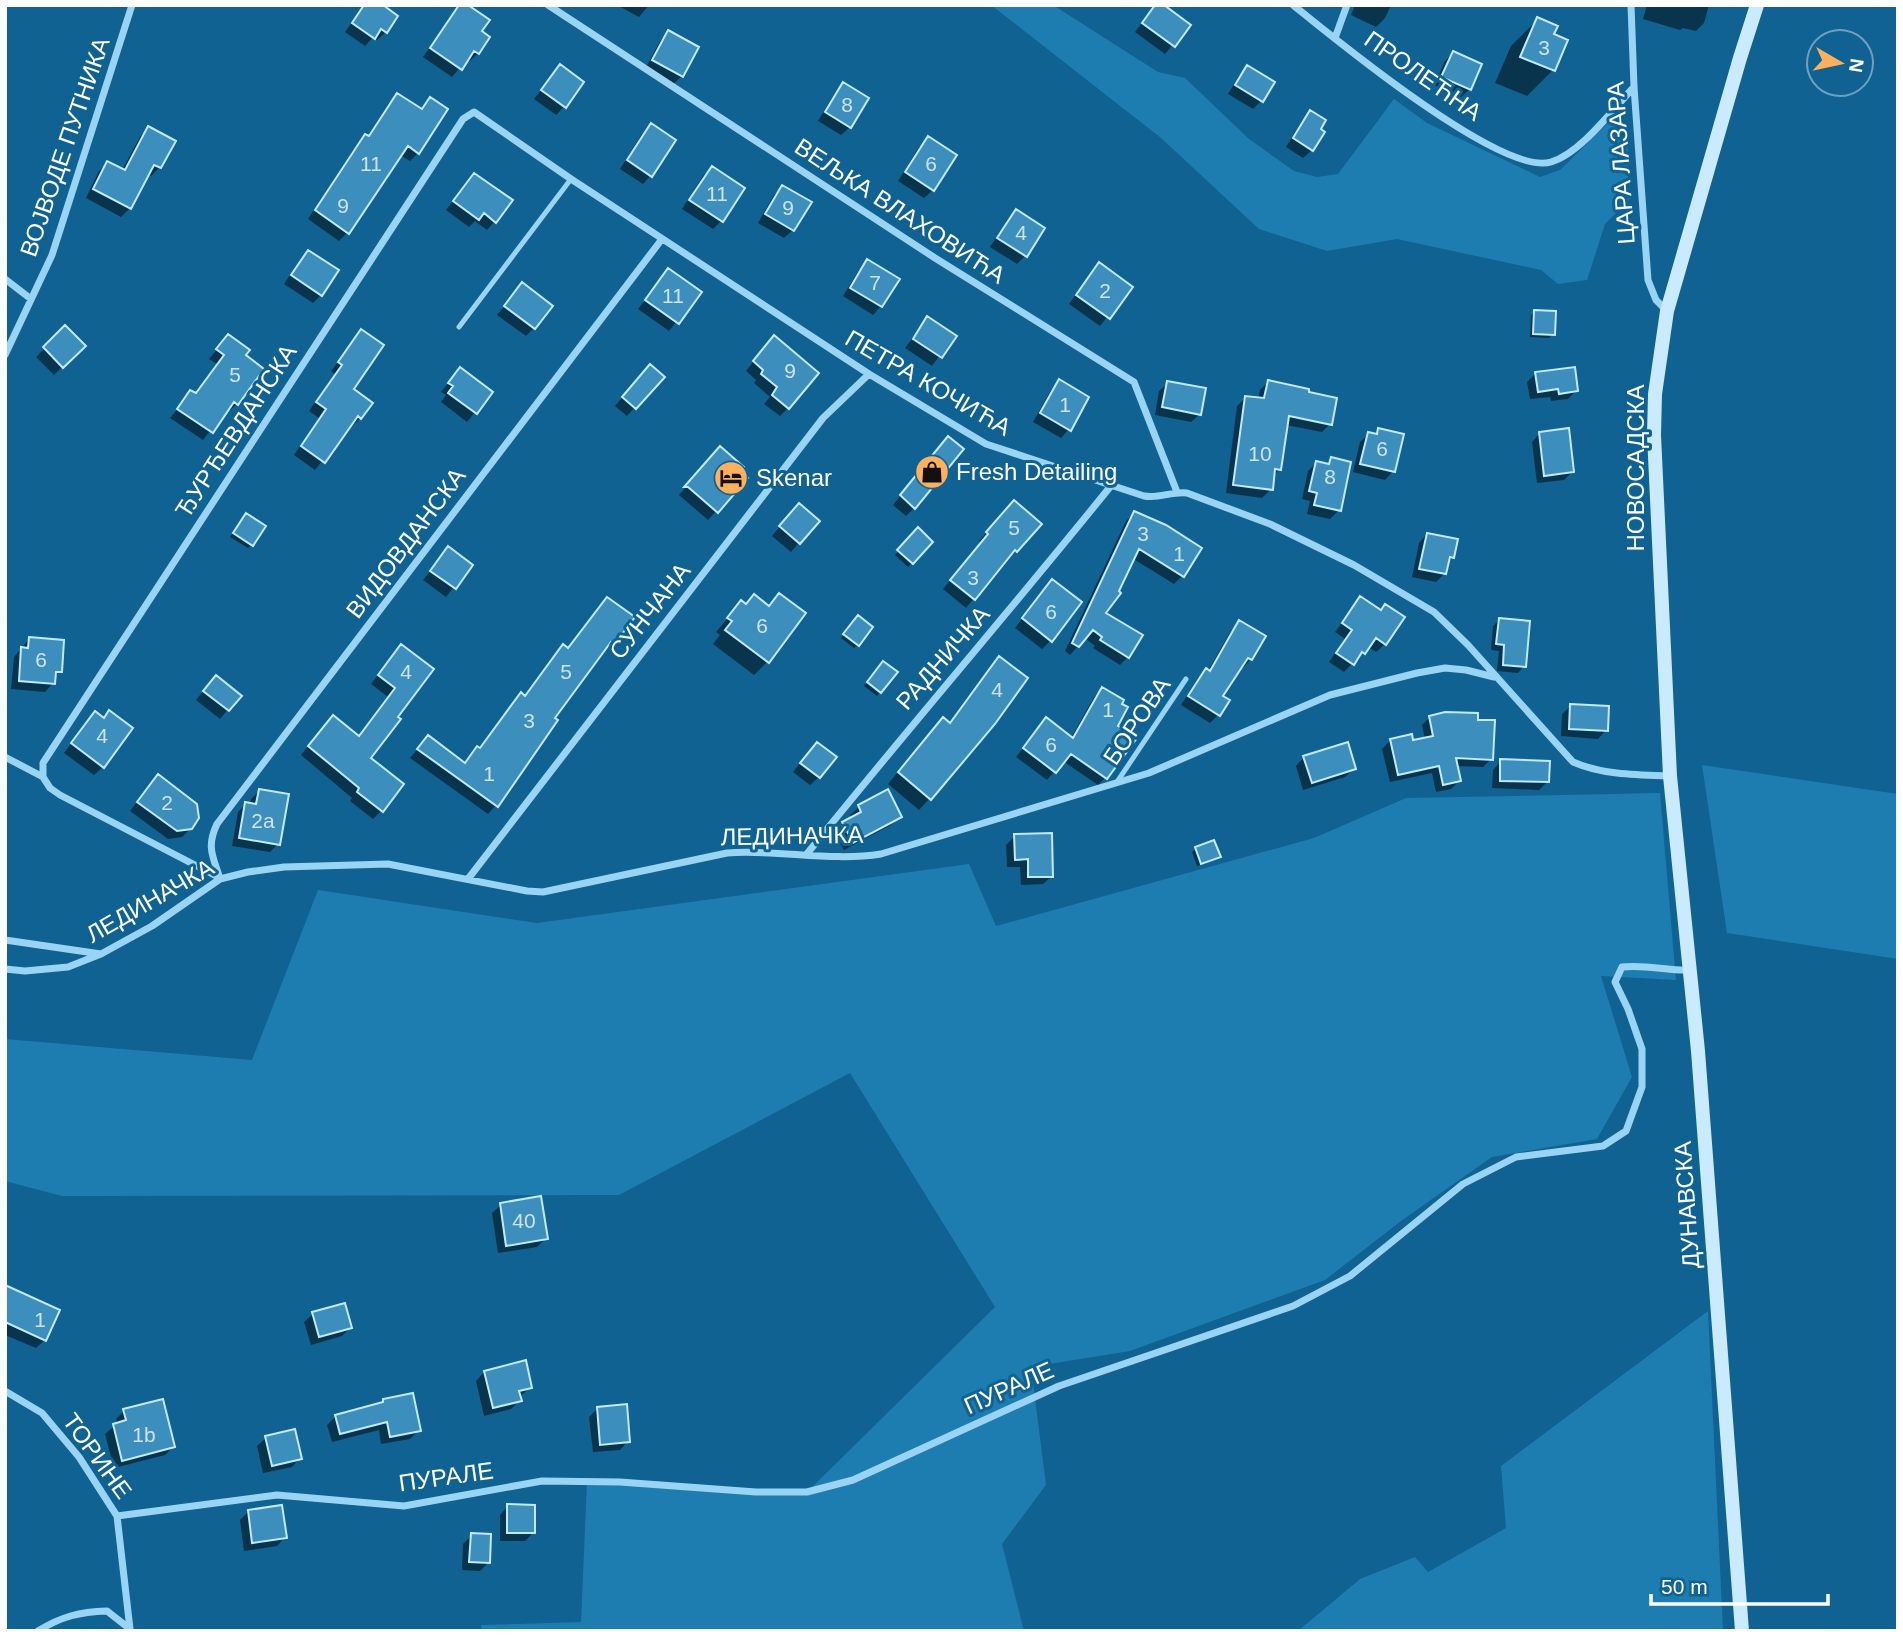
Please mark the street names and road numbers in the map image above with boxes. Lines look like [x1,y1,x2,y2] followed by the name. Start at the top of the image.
[1360,25,1487,126] street label: ПРОЛЕЋНА
[14,34,115,260] street label: ВОЈВОДЕ ПУТНИКА
[1601,81,1640,245] street label: ЦАРА ЛАЗАРА
[790,132,1010,289] street label: ВЕЉКА ВЛАХОВИЋА
[841,324,1016,441] street label: ПЕТРА КОЧИЋА
[169,339,302,522] street label: ЂУРЂЕВДАНСКА
[1622,384,1649,552] street label: НОВОСАДСКА
[340,462,471,623] street label: ВИДОВДАНСКА
[604,557,695,664] street label: СУНЧАНА
[890,601,995,715] street label: РАДНИЧКА
[1098,672,1176,770] street label: БОРОВА
[720,821,864,850] street label: ЛЕДИНАЧКА
[81,853,218,948] street label: ЛЕДИНАЧКА
[1669,1140,1704,1270] street label: ДУНАВСКА
[960,1356,1058,1419] street label: ПУРАЛЕ
[57,1408,137,1504] street label: ТОРИНЕ
[397,1457,495,1496] street label: ПУРАЛЕ

